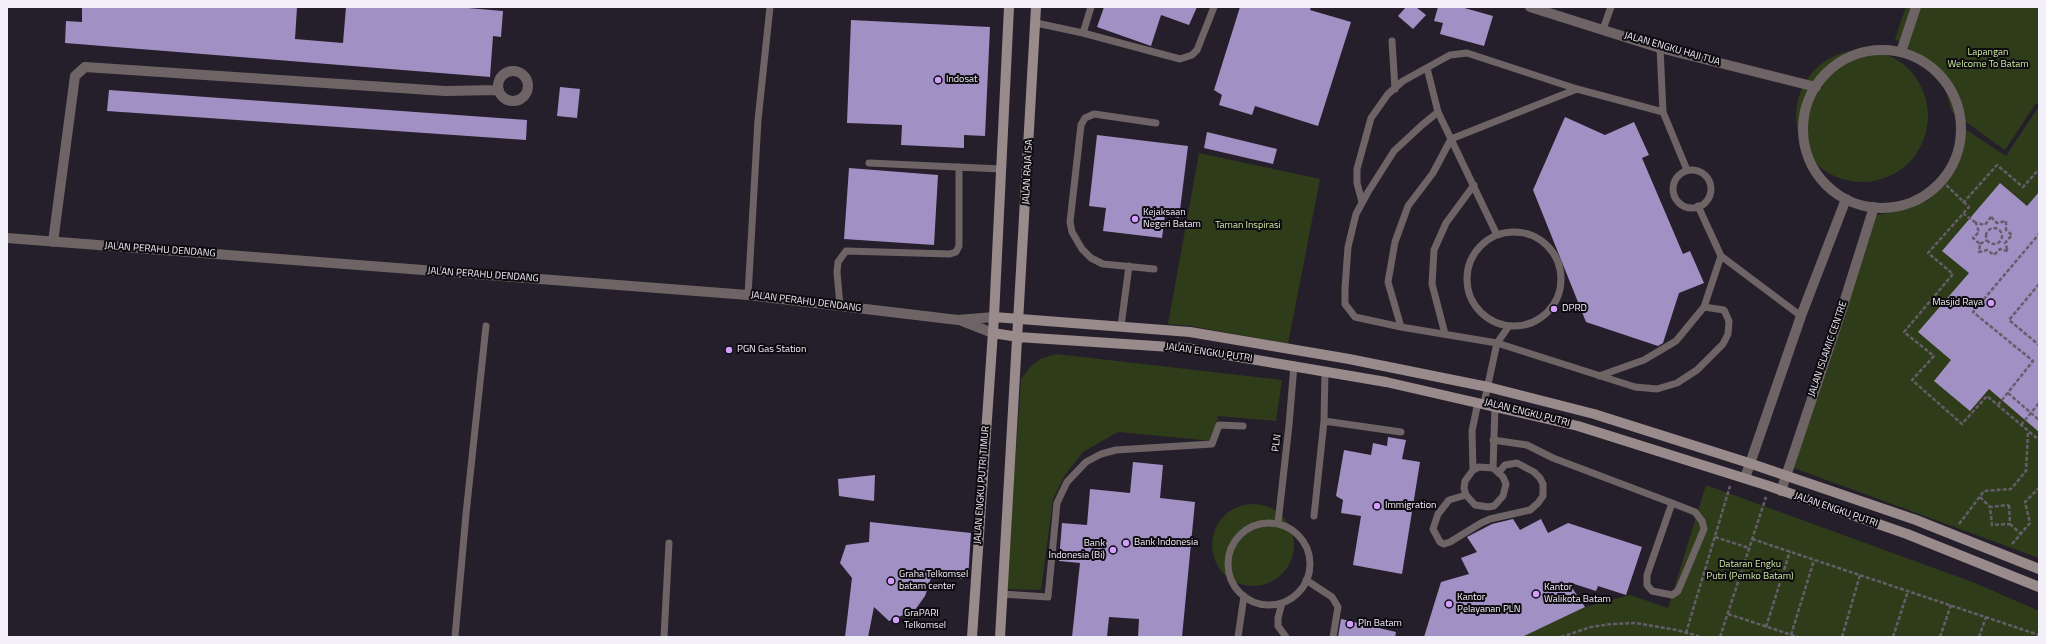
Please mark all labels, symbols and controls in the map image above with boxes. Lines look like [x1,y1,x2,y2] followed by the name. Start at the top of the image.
[1623,30,1721,68] street label: JALAN ENGKU HAJI TUA
[1947,47,2029,70] park label: Lapangan Welcome To Batam
[946,74,978,86] place label: Indosat
[933,75,943,85] marker: Indosat
[1020,139,1036,205] street label: JALAN RAJA ISA
[1143,207,1201,230] place label: Kejaksaan Negeri Batam
[1130,214,1140,224] marker: Kejaksaan Negeri Batam
[1215,220,1281,232] park label: Taman Inspirasi
[104,240,216,260] street label: JALAN PERAHU DENDANG
[427,265,539,285] street label: JALAN PERAHU DENDANG
[750,289,862,315] street label: JALAN PERAHU DENDANG
[1932,297,1983,309] place label: Masjid Raya
[1986,298,1996,308] marker: Masjid Raya
[1806,300,1850,398] street label: JALAN ISLAMIC CENTRE
[1562,303,1587,315] place label: DPRD
[1549,304,1559,314] marker: DPRD
[1165,341,1253,365] street label: JALAN ENGKU PUTRI
[737,344,806,356] place label: PGN Gas Station
[724,345,734,355] marker: PGN Gas Station
[1483,397,1571,429] street label: JALAN ENGKU PUTRI
[972,425,992,545] street label: JALAN ENGKU PUTRI TIMUR
[1270,434,1284,452] street label: PLN
[1793,490,1879,530] street label: JALAN ENGKU PUTRI
[1385,500,1436,512] place label: Immigration
[1372,501,1382,511] marker: Immigration
[1134,537,1198,549] place label: Bank Indonesia
[1049,538,1105,562] place label: Bank Indonesia (Bi)
[1121,538,1131,548] marker: Bank Indonesia
[1108,545,1118,555] marker: Bank Indonesia (Bi)
[1706,559,1794,582] park label: Dataran Engku Putri (Pemko Batam)
[899,569,968,592] place label: Graha Telkomsel batam center
[886,576,896,586] marker: Graha Telkomsel batam center
[1544,582,1611,606] place label: Kantor Walikota Batam
[1531,589,1541,599] marker: Kantor Walikota Batam
[1457,592,1520,616] place label: Kantor Pelayanan PLN
[1444,599,1454,609] marker: Kantor Pelayanan PLN
[904,608,946,632] place label: GraPARI Telkomsel
[891,615,901,625] marker: GraPARI Telkomsel
[1358,618,1402,630] place label: Pln Batam
[1345,619,1355,629] marker: Pln Batam

